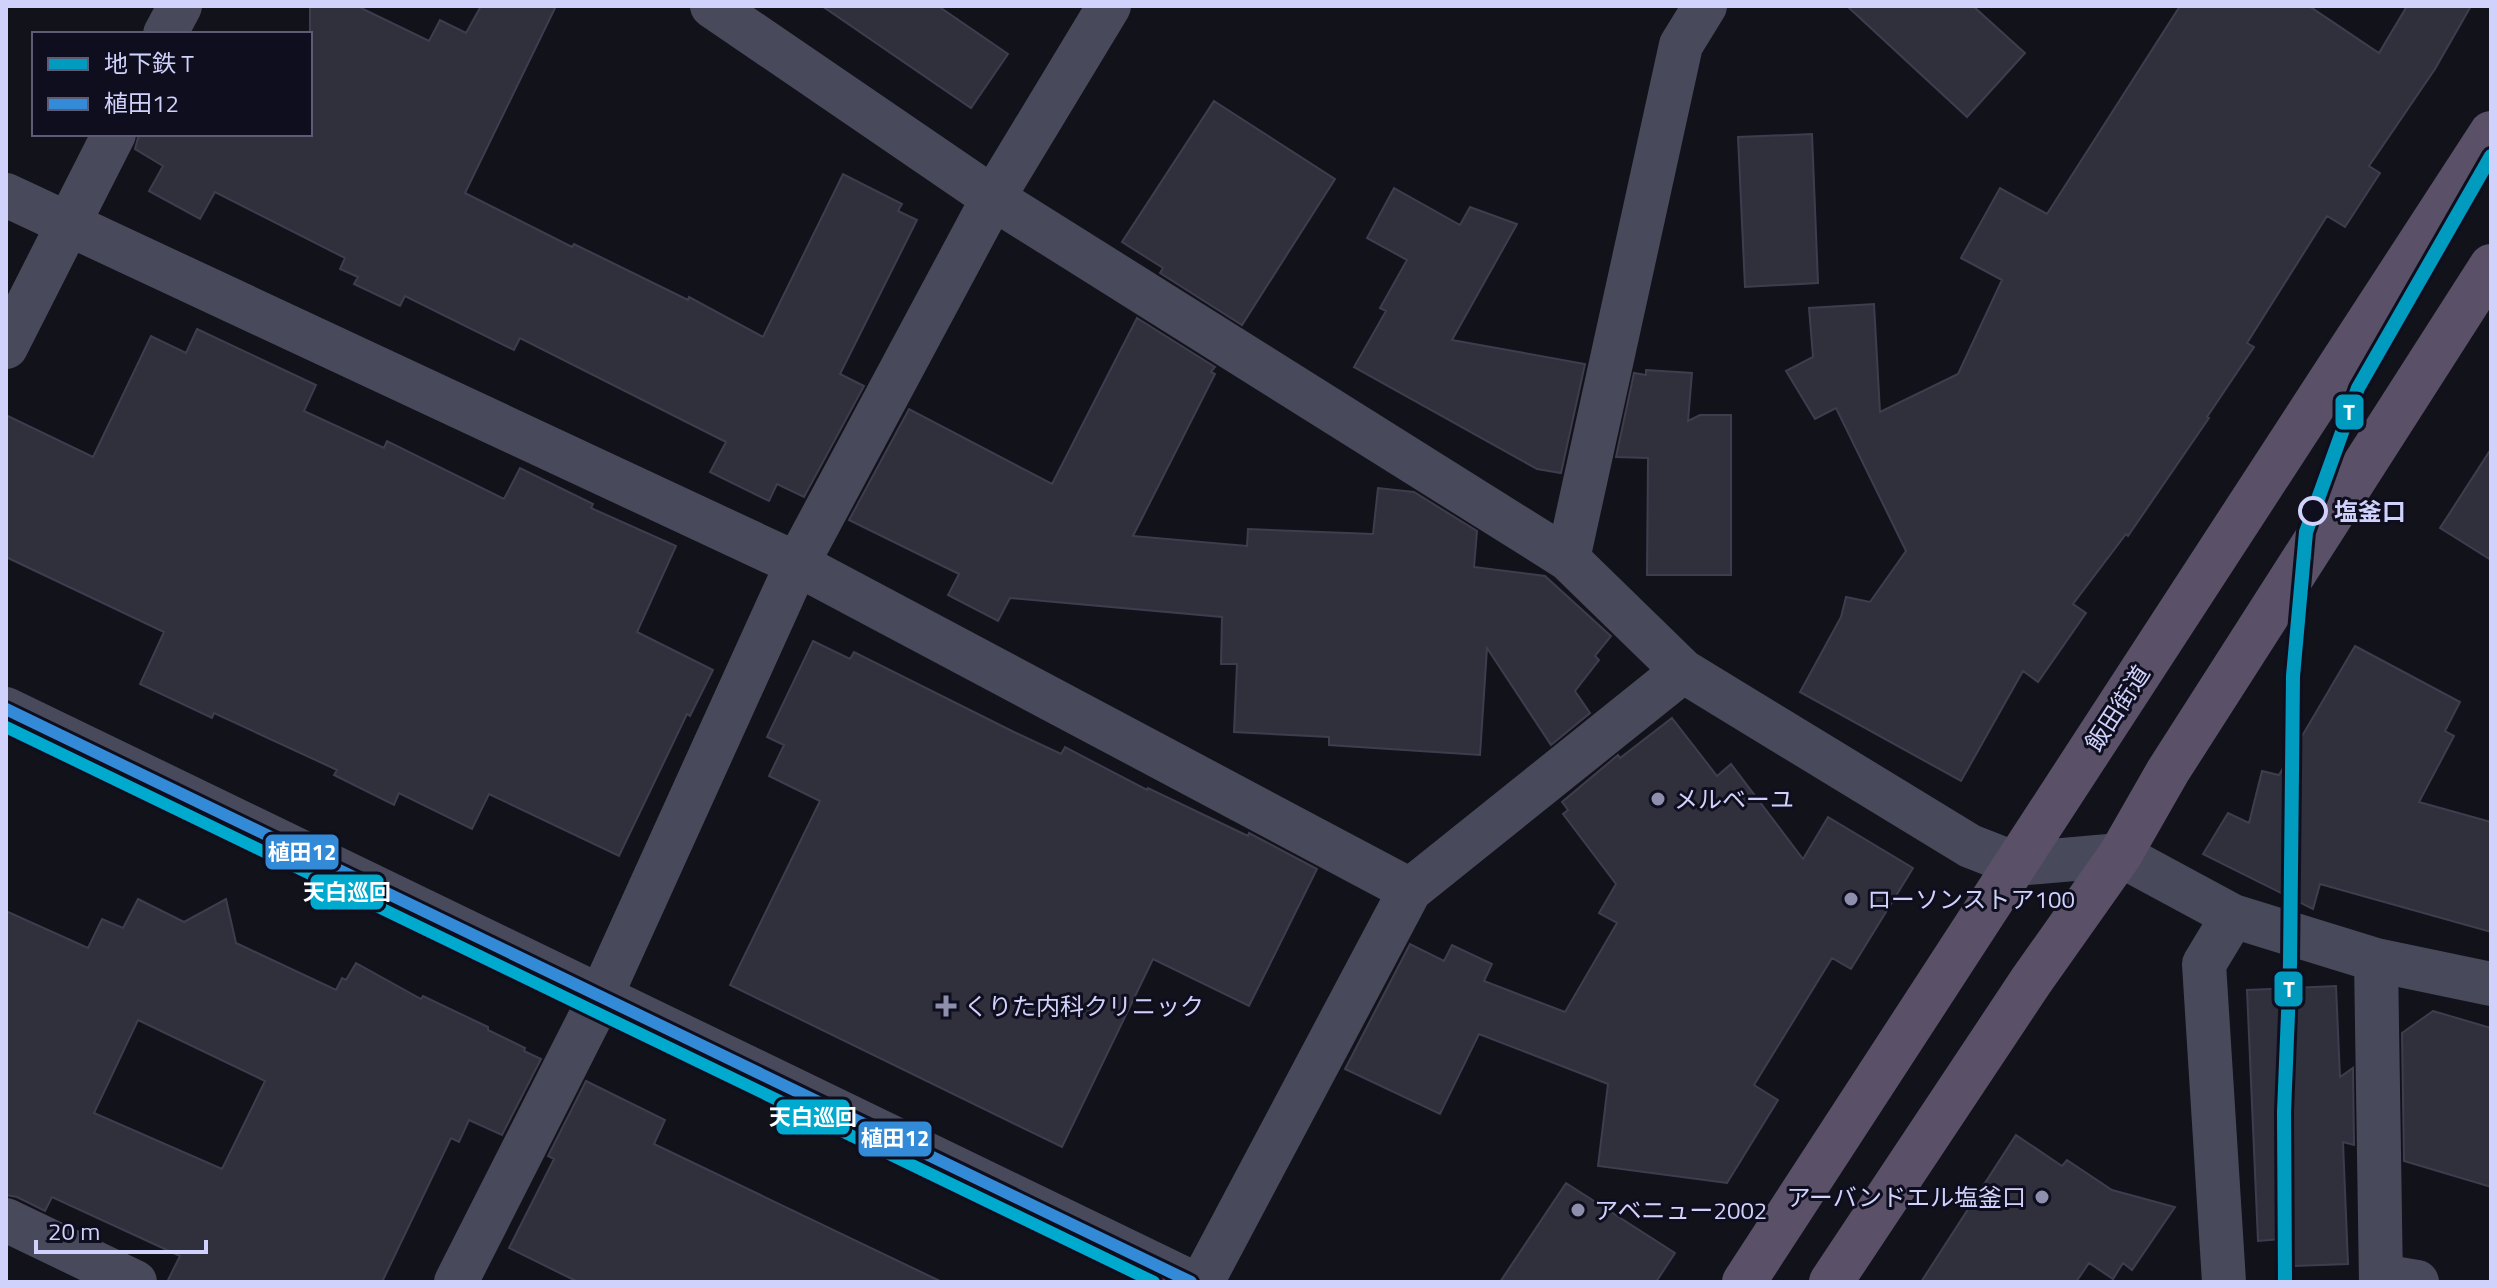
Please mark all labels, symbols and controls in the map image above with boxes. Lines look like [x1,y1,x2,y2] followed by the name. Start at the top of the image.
[32,32,312,136] legend
[104,45,194,81] text: 地下鉄 T
[104,85,179,121] text: 植田12
[2334,393,2365,431] line badge: T
[2343,395,2355,429] text: T
[2334,493,2406,529] place label: 塩釜口
[2299,497,2327,525] marker: 塩釜口
[2076,658,2158,758] street label: 飯田街道
[1674,781,1794,817] place label: メルベーユ
[1649,790,1667,808] marker: メルベーユ
[264,833,340,871] line badge: 植田12
[268,835,336,869] text: 植田12
[309,873,385,911] line badge: 天白巡回
[303,875,391,909] text: 天白巡回
[1867,881,2075,917] place label: ローソンストア100
[1842,890,1860,908] marker: ローソンストア100
[2273,970,2304,1008] line badge: T
[2283,972,2295,1006] text: T
[964,988,1204,1024] place label: くりた内科クリニック
[935,995,957,1017] marker: くりた内科クリニック
[775,1098,851,1136] line badge: 天白巡回
[769,1100,857,1134] text: 天白巡回
[857,1120,933,1158] line badge: 植田12
[861,1121,929,1155] text: 植田12
[1786,1179,2026,1215] place label: アーバンドエル塩釜口
[2033,1188,2051,1206] marker: アーバンドエル塩釜口
[1594,1192,1767,1228] place label: アベニュー2002
[1569,1201,1587,1219] marker: アベニュー2002
[36,1204,206,1254] scale bar
[48,1213,100,1249] text: 20 m

